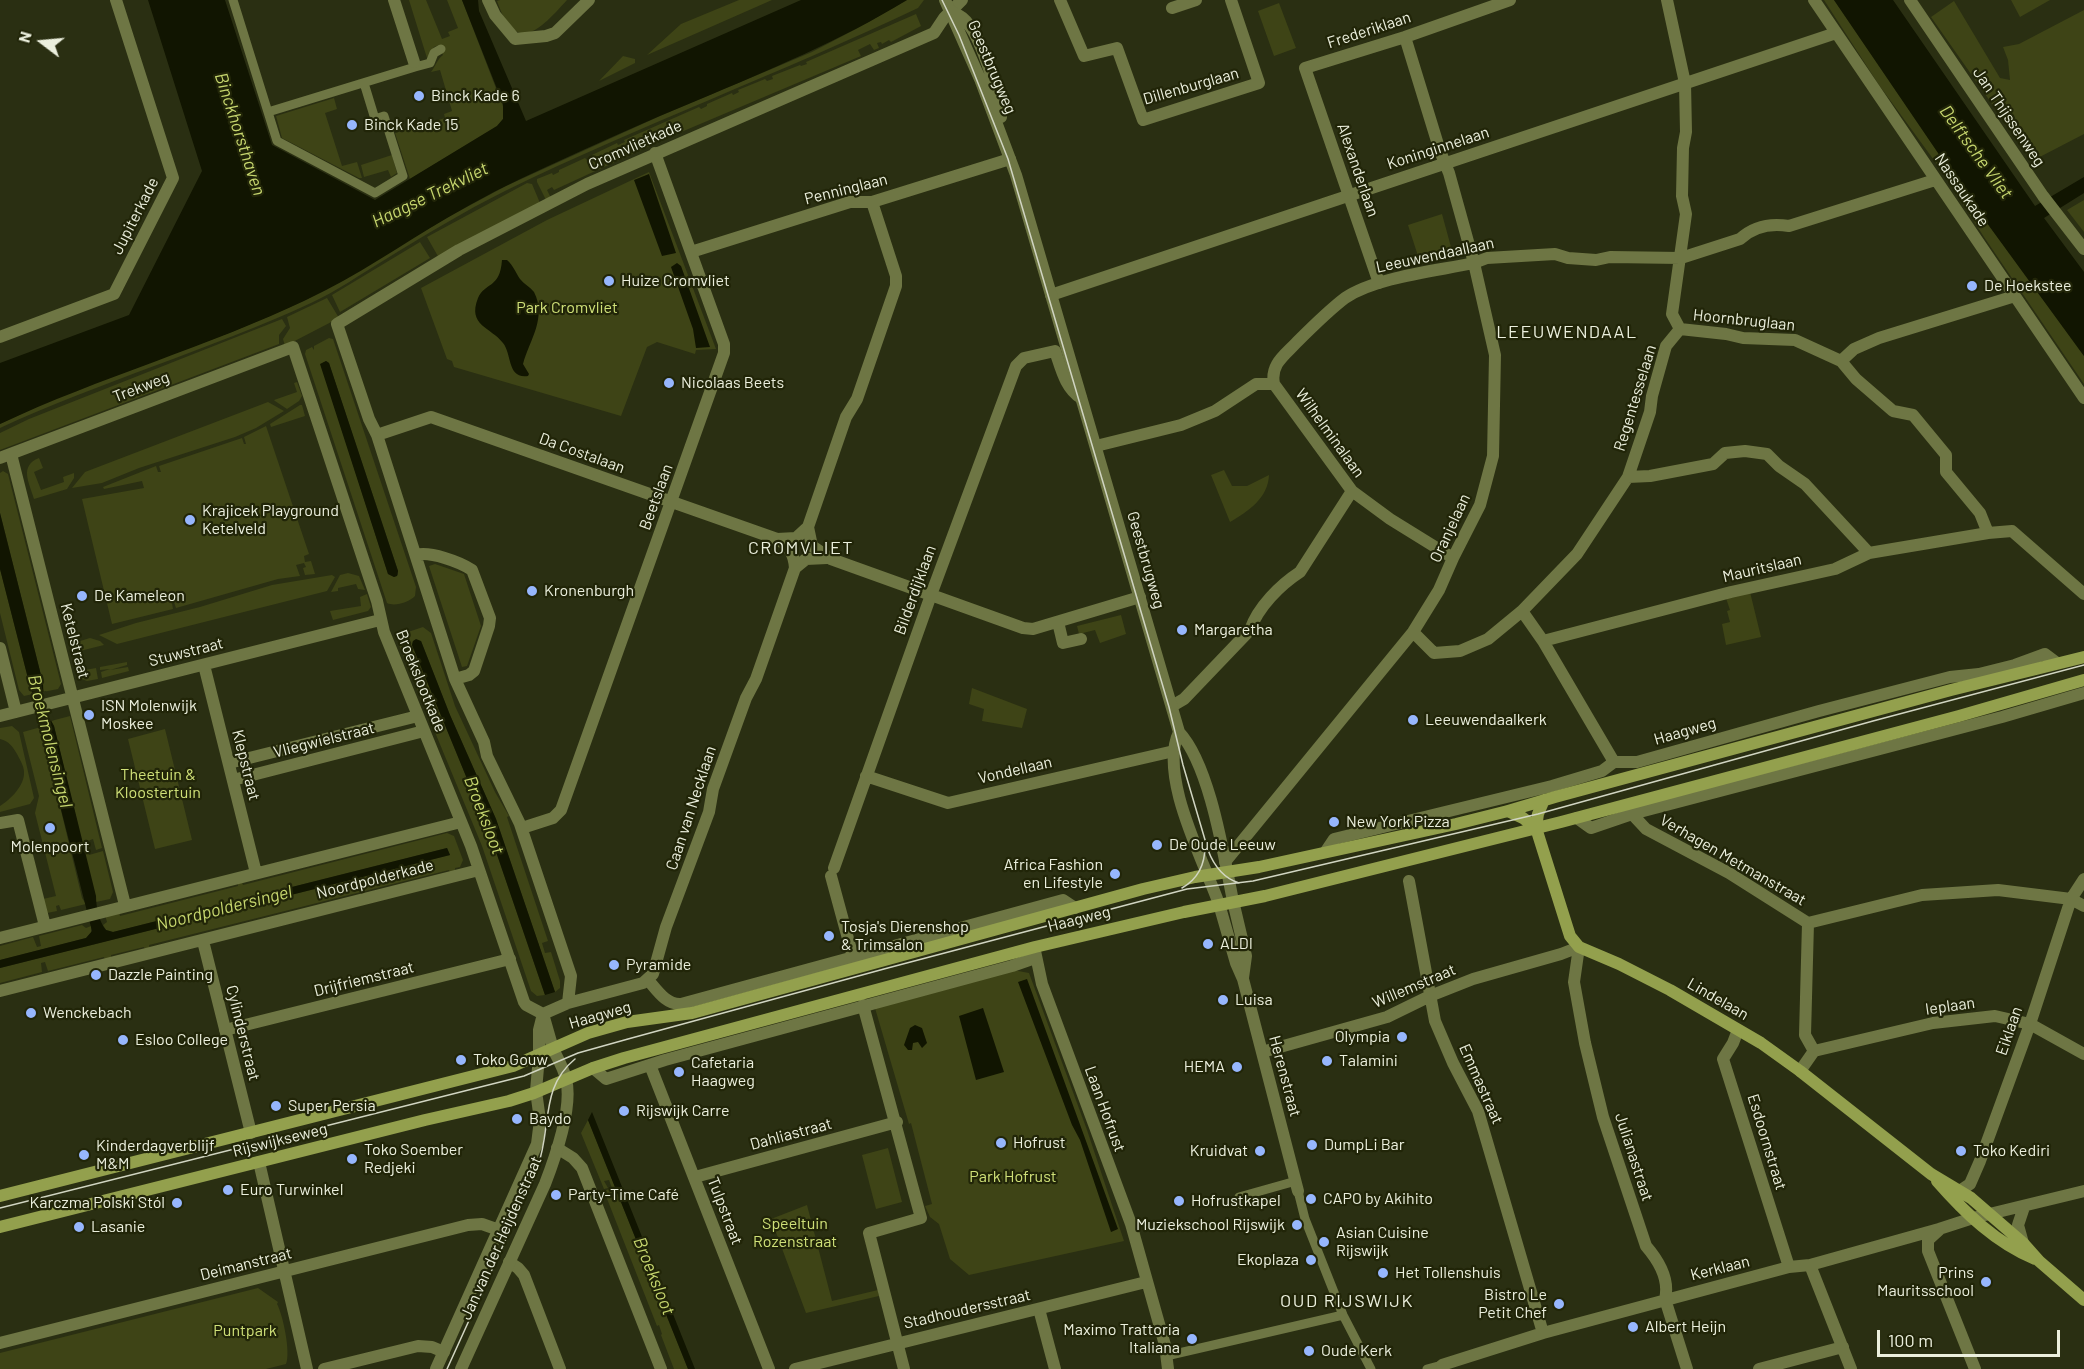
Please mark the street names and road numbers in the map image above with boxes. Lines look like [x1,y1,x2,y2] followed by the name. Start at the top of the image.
[1325,7,1413,53] street label: Frederiklaan
[964,17,1020,117] street label: Geestbrugweg
[1141,63,1241,109] street label: Dillenburglaan
[1969,64,2049,170] street label: Jan Thijssenweg
[585,116,685,174] street label: Cromvlietkade
[1333,121,1383,219] street label: Alexanderlaan
[1384,122,1492,174] street label: Koninginnelaan
[1930,150,1994,230] street label: Nassaukade
[802,169,890,209] street label: Penninglaan
[107,174,163,258] street label: Jupiterkade
[1374,233,1496,277] street label: Leeuwendaallaan
[1692,305,1796,335] street label: Hoornbruglaan
[1610,342,1660,454] street label: Regentesselaan
[110,367,172,407] street label: Trekweg
[1291,385,1369,481] street label: Wilhelminalaan
[536,429,628,477] street label: Da Costalaan
[635,461,677,533] street label: Beetslaan
[1426,491,1474,565] street label: Oranjelaan
[1123,509,1169,611] street label: Geestbrugweg
[890,542,940,638] street label: Bilderdijklaan
[1721,550,1803,586] street label: Mauritslaan
[56,601,94,681] street label: Ketelstraat
[392,627,450,735] street label: Broekslootkade
[147,633,225,671] street label: Stuwstraat
[1652,713,1718,749] street label: Haagweg
[271,718,377,762] street label: Vliegwielstraat
[228,728,264,802] street label: Klepstraat
[662,743,720,873] street label: Caan van Necklaan
[976,752,1054,788] street label: Vondellaan
[1656,810,1810,910] street label: Verhagen Metmanstraat
[314,855,436,903] street label: Noordpolderkade
[1046,902,1112,936] street label: Haagweg
[312,957,416,1001] street label: Drijfriemstraat
[1369,960,1459,1012] street label: Willemstraat
[1684,974,1752,1024] street label: Lindelaan
[222,983,264,1083] street label: Cylinderstraat
[1924,993,1976,1019] street label: Ieplaan
[567,997,633,1033] street label: Haagweg
[1992,1004,2026,1058] street label: Eiklaan
[1265,1033,1305,1119] street label: Herenstraat
[1455,1041,1507,1127] street label: Emmastraat
[1081,1063,1129,1155] street label: Laan Hofrust
[1743,1092,1791,1192] street label: Esdoornstraat
[1611,1110,1657,1204] street label: Julianastraat
[748,1114,834,1154] street label: Dahliastraat
[231,1119,329,1161] street label: Rijswijkseweg
[456,1153,546,1323] street label: Jan van der Heijdenstraat
[703,1174,747,1248] street label: Tulpstraat
[198,1243,294,1285] street label: Deimanstraat
[1688,1251,1752,1285] street label: Kerklaan
[902,1285,1032,1333] street label: Stadhoudersstraat

